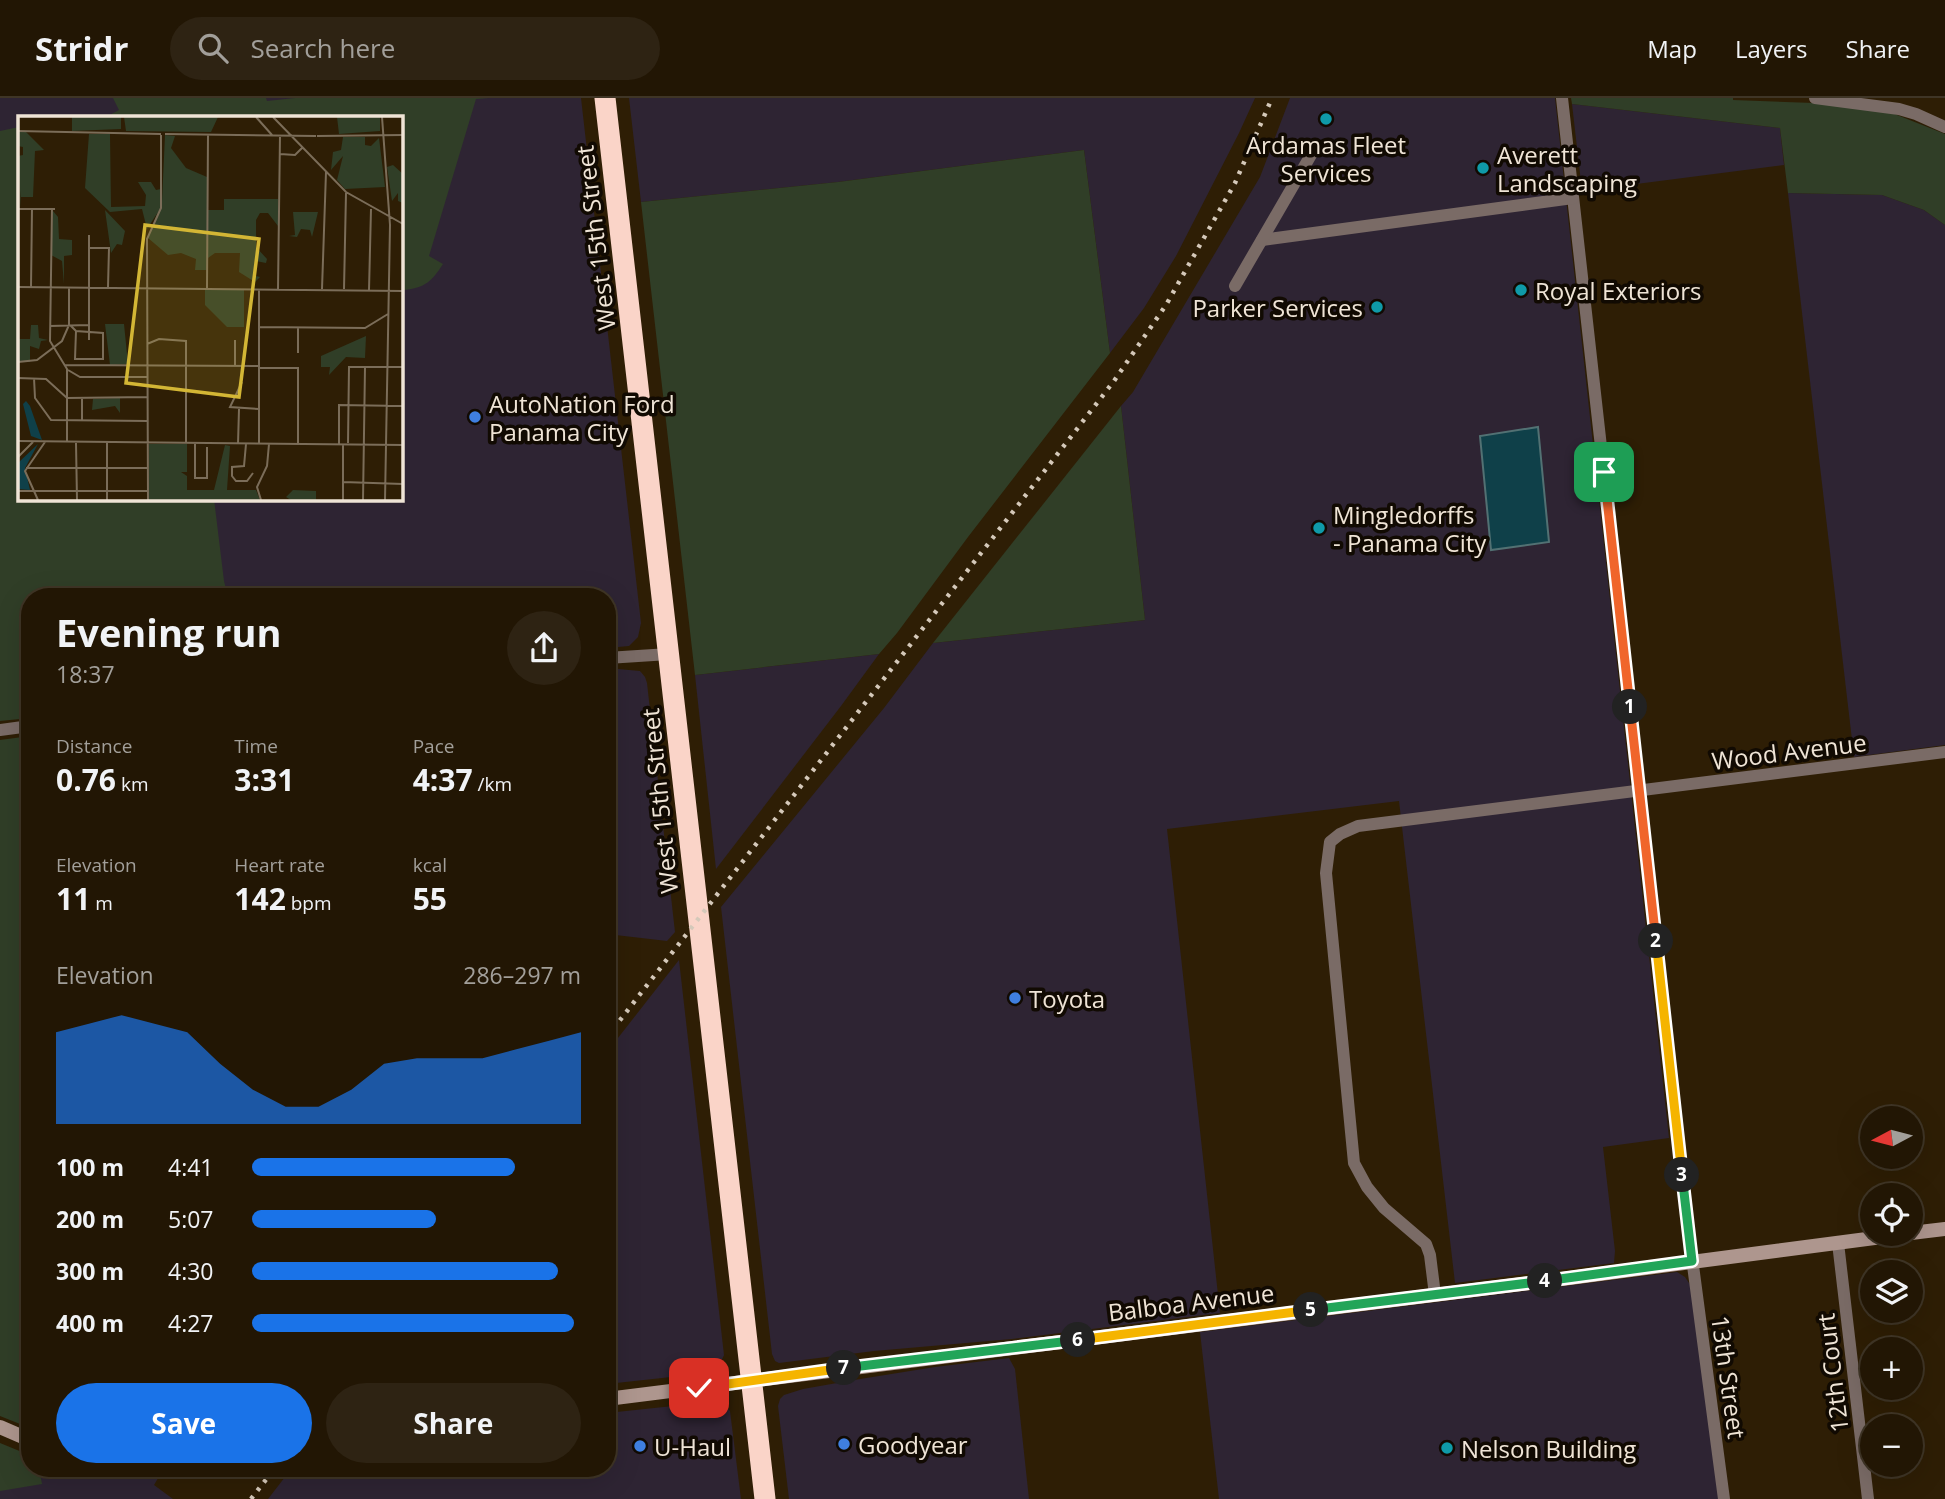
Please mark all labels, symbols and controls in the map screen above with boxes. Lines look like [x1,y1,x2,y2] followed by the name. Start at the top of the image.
[170,17,660,80] search box
[35,26,128,71] text: Stridr
[194,29,232,67] icon: search
[250,30,395,66] text: Search here
[1647,32,1697,65] text: Map
[1735,32,1808,65] text: Layers
[1846,32,1910,65] text: Share
[1318,111,1334,127] marker: Ardamas Fleet Services
[18,116,402,500] inset map
[1246,128,1406,189] place label: Ardamas Fleet Services
[1497,138,1637,199] place label: Averett Landscaping
[567,144,623,332] street label: West 15th Street
[1475,160,1491,176] marker: Averett Landscaping
[1535,274,1701,307] place label: Royal Exteriors
[1513,282,1529,298] marker: Royal Exteriors
[1192,291,1363,324] place label: Parker Services
[1369,299,1385,315] marker: Parker Services
[489,387,675,448] place label: AutoNation Ford Panama City
[467,409,483,425] marker: AutoNation Ford Panama City
[1574,442,1634,502] pin
[1585,453,1623,491] icon: arrive
[1333,498,1487,559] place label: Mingledorffs - Panama City
[1311,520,1327,536] marker: Mingledorffs - Panama City
[56,606,281,658] text: Evening run
[507,611,581,685] button: share
[56,658,115,690] text: 18:37
[1612,690,1648,724] pin: 1
[1624,693,1635,719] text: 1
[633,707,685,895] street label: West 15th Street
[1710,725,1868,777] street label: Wood Avenue
[56,733,132,759] text: Distance
[234,733,278,759] text: Time
[413,733,454,759] text: Pace
[56,759,116,800] text: 0.76
[234,759,294,800] text: 3:31
[413,759,473,800] text: 4:37
[116,771,149,797] text: km
[473,771,512,797] text: /km
[56,852,137,878] text: Elevation
[234,852,325,878] text: Heart rate
[413,852,447,878] text: kcal
[56,878,90,919] text: 11
[234,878,286,919] text: 142
[413,878,447,919] text: 55
[90,890,113,916] text: m
[286,890,332,916] text: bpm
[1638,924,1674,958] pin: 2
[1650,927,1661,953] text: 2
[56,959,154,991] text: Elevation
[463,959,581,991] text: 286–297 m
[1029,982,1105,1015] place label: Toyota
[1007,990,1023,1006] marker: Toyota
[1860,1106,1923,1169] north arrow
[1860,1106,1923,1477] map controls
[56,1151,124,1183] text: 100 m
[168,1151,214,1183] text: 4:41
[1664,1158,1700,1192] pin: 3
[1676,1161,1687,1187] text: 3
[1860,1183,1923,1246] button: locate
[56,1203,124,1235] text: 200 m
[168,1203,214,1235] text: 5:07
[56,1255,124,1287] text: 300 m
[168,1255,214,1287] text: 4:30
[1860,1260,1923,1323] button: layers
[1528,1264,1562,1298] pin: 4
[1539,1267,1550,1293] text: 4
[1106,1275,1276,1329] street label: Balboa Avenue
[1294,1292,1328,1328] pin: 5
[1305,1296,1316,1322] text: 5
[56,1307,124,1339] text: 400 m
[168,1307,214,1339] text: 4:27
[1808,1312,1856,1434] street label: 12th Court
[1704,1313,1754,1441] street label: 13th Street
[1060,1322,1096,1358] pin: 6
[1072,1326,1083,1352] text: 6
[1860,1337,1923,1400] button: +
[826,1350,862,1386] pin: 7
[838,1354,849,1380] text: 7
[669,1358,729,1418] pin
[680,1369,718,1407] icon: check
[56,1383,312,1463] button: Save
[326,1383,581,1463] button: Share
[1860,1414,1923,1477] button: −
[858,1428,968,1461] place label: Goodyear
[654,1430,731,1463] place label: U-Haul
[1461,1432,1636,1465] place label: Nelson Building
[836,1436,852,1452] marker: Goodyear
[632,1438,648,1454] marker: U-Haul
[1439,1440,1455,1456] marker: Nelson Building

